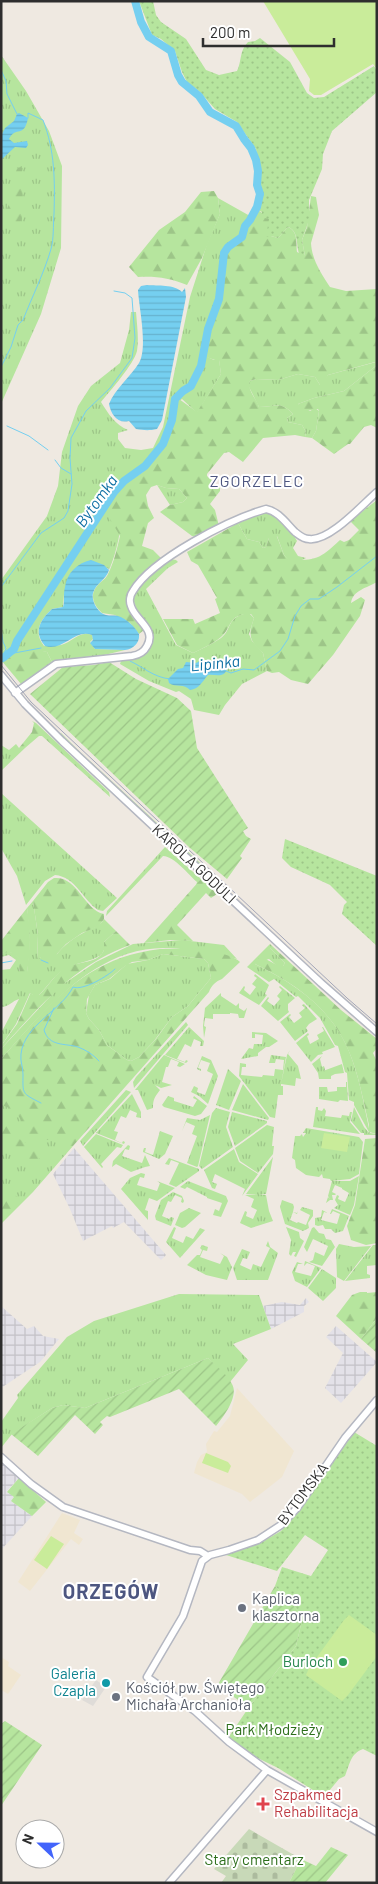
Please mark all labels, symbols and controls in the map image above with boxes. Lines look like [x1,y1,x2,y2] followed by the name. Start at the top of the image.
[203,15,334,47] scale bar
[210,23,250,41] text: 200 m
[70,471,121,530] water label: Bytomka
[210,471,304,490] district label: ZGORZELEC
[189,650,241,675] water label: Lipinka
[149,820,240,907] street label: KAROLA GODULI
[273,1459,331,1528] street label: BYTOMSKA
[63,1579,159,1603] district label: ORZEGÓW
[252,1589,319,1624] place label: Kaplica klasztorna
[236,1602,248,1614] marker: Kaplica klasztorna
[283,1652,333,1670] place label: Burloch
[337,1656,349,1668] marker: Burloch
[51,1664,96,1699] place label: Galeria Czapla
[100,1677,112,1689] marker: Galeria Czapla
[126,1678,264,1713] place label: Kościół pw. Świętego Michała Archanioła
[110,1691,122,1703] marker: Kościół pw. Świętego Michała Archanioła
[226,1720,322,1738] park label: Park Młodzieży
[274,1785,358,1820] place label: Szpakmed Rehabilitacja
[256,1797,270,1811] marker: Szpakmed Rehabilitacja
[15,1819,65,1869] north arrow
[18,1831,37,1846] text: N
[204,1850,304,1868] park label: Stary cmentarz

